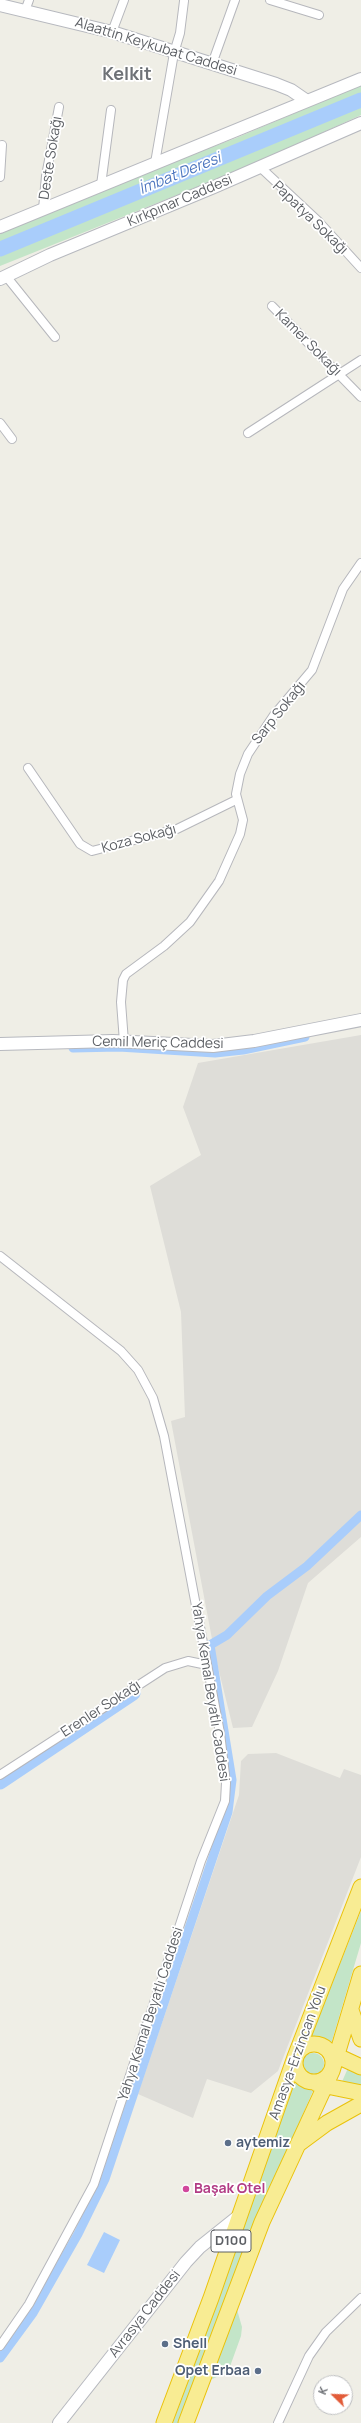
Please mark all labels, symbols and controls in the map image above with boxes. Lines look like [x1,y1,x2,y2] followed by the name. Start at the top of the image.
[73,14,239,80] street label: Alaattin Keykubat Caddesi
[102,64,152,86] district label: Kelkit
[36,115,66,201] street label: Deste Sokağı
[136,149,224,199] water label: İmbat Deresi
[125,171,235,231] street label: Kırkpınar Caddesi
[269,178,351,258] street label: Papatya Sokağı
[271,306,345,380] street label: Kamer Sokağı
[249,678,309,748] street label: Sarp Sokağı
[100,821,178,857] street label: Koza Sokağı
[92,1033,224,1053] street label: Cemil Meriç Caddesi
[188,1601,232,1783] street label: Yahya Kemal Beyatlı Caddesi
[58,1677,144,1741] street label: Erenler Sokağı
[115,1925,187,2103] street label: Yahya Kemal Beyatlı Caddesi
[266,1984,330,2122] street label: Amasya-Erzincan Yolu
[236,2135,290,2151] place label: aytemiz
[223,2138,233,2148] marker: aytemiz
[194,2181,265,2197] place label: Başak Otel
[181,2184,191,2194] marker: Başak Otel
[211,2230,251,2252] road number: D100
[106,2267,184,2361] street label: Avrasya Caddesi
[173,2336,207,2352] place label: Shell
[160,2339,170,2349] marker: Shell
[175,2363,250,2379] place label: Opet Erbaa
[253,2366,263,2376] marker: Opet Erbaa
[313,2375,353,2415] north arrow
[314,2384,331,2397] text: K

